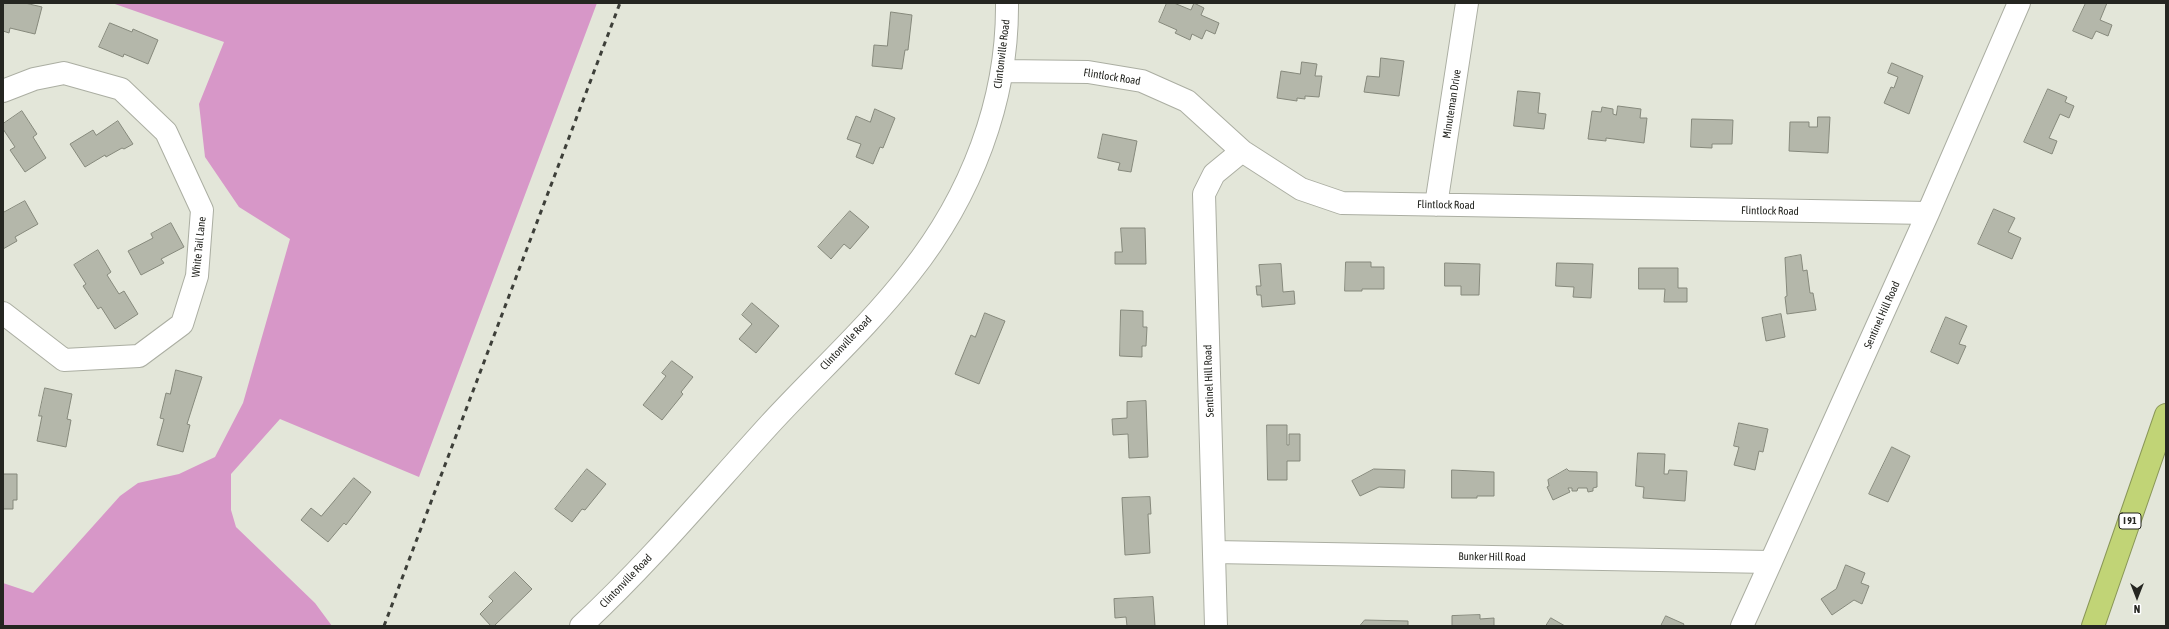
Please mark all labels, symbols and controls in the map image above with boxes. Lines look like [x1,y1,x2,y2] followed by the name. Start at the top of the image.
[991,19,1013,89] street label: Clintonville Road
[1082,66,1142,88] street label: Flintlock Road
[1440,68,1464,140] street label: Minuteman Drive
[1417,198,1475,212] street label: Flintlock Road
[1741,204,1799,218] street label: Flintlock Road
[189,216,209,278] street label: White Tail Lane
[1861,279,1903,351] street label: Sentinel Hill Road
[817,313,875,373] street label: Clintonville Road
[1201,344,1217,418] street label: Sentinel Hill Road
[2119,513,2141,529] road number: I 91
[1458,550,1526,564] street label: Bunker Hill Road
[597,551,655,611] street label: Clintonville Road
[2117,577,2157,617] north arrow
[2134,603,2140,615] text: N

